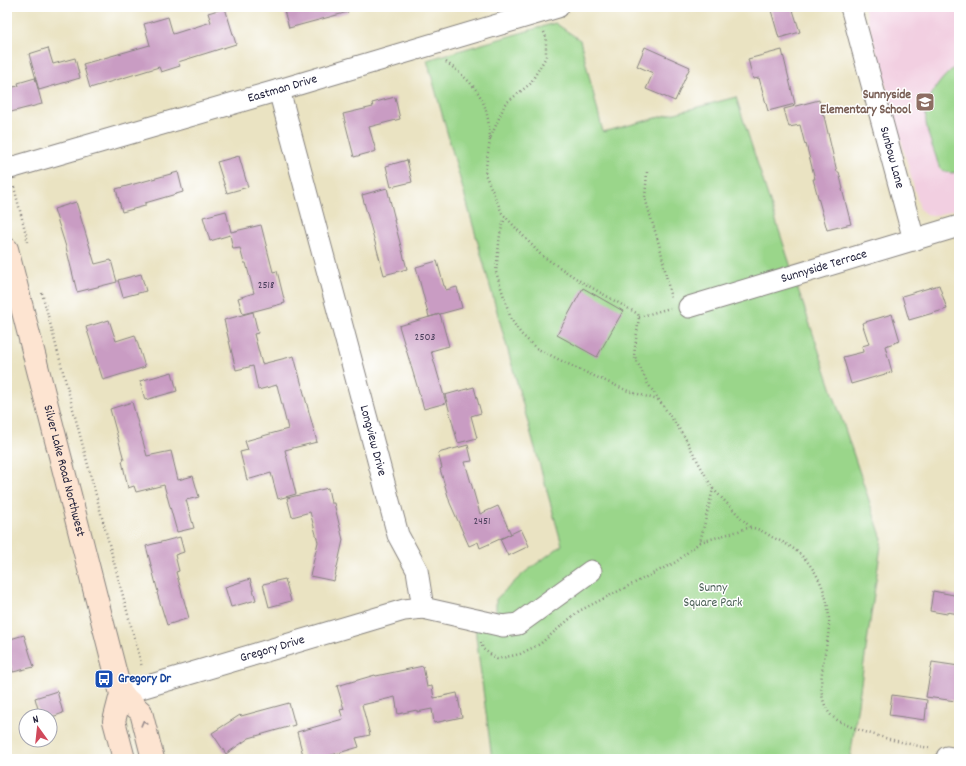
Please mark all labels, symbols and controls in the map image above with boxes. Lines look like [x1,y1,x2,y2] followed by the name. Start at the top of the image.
[246,70,320,108] street label: Eastman Drive
[820,86,912,120] place label: Sunnyside Elementary School
[914,91,936,113] school or university icon: Sunnyside Elementary School
[874,125,909,191] street label: Sunbow Lane
[779,245,870,288] street label: Sunnyside Terrace
[258,278,274,294] house number: 2518
[415,330,436,346] house number: 2503
[38,403,90,539] street label: Silver Lake Road Northwest
[354,403,391,479] street label: Longview Drive
[474,514,490,530] house number: 2451
[684,579,742,613] park label: Sunny Square Park
[238,630,307,668] street label: Gregory Drive
[93,668,115,690] bus stop icon: Gregory Dr
[118,670,172,689] place label: Gregory Dr
[18,708,58,748] north arrow
[31,712,41,729] text: N
[140,719,148,726] one-way arrow

